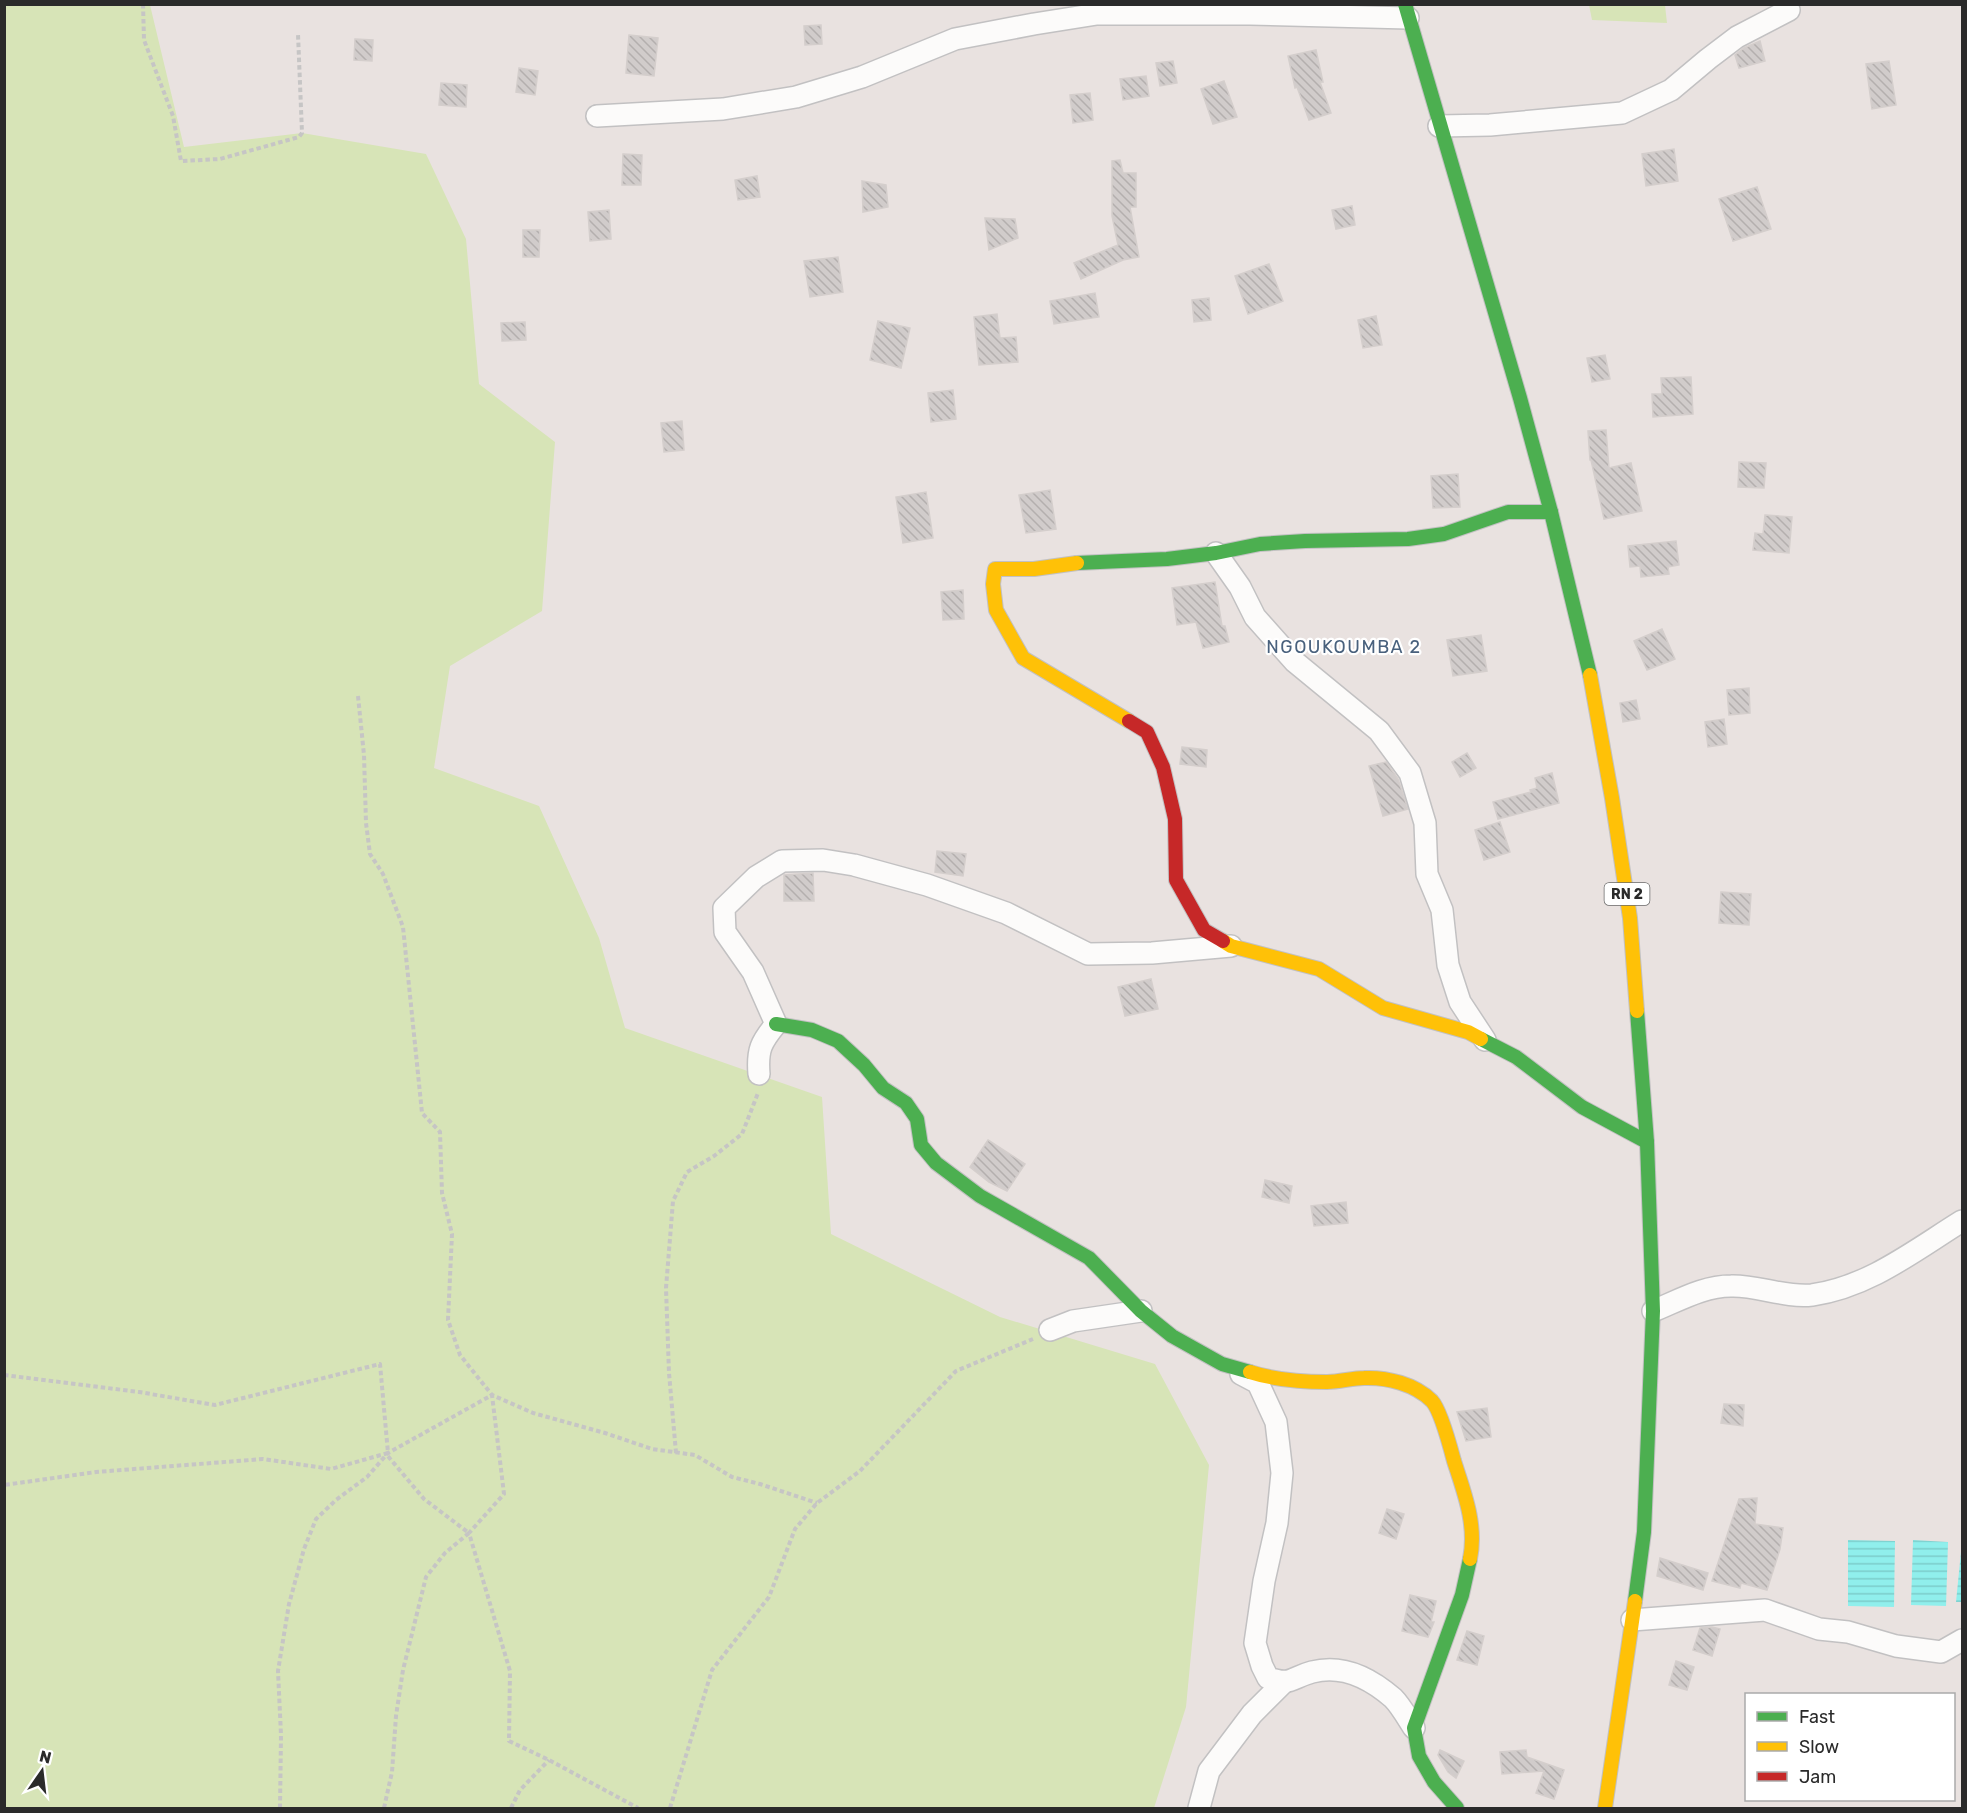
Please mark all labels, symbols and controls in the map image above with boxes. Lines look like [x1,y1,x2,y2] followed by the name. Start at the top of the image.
[1266,636,1422,658] district label: NGOUKOUMBA 2
[1604,883,1650,905] road number: RN 2
[1745,1693,1955,1801] legend
[1799,1706,1835,1728] text: Fast
[1799,1736,1839,1758] text: Slow
[12,1741,72,1801] north arrow
[38,1746,53,1768] text: N
[1799,1766,1836,1788] text: Jam

